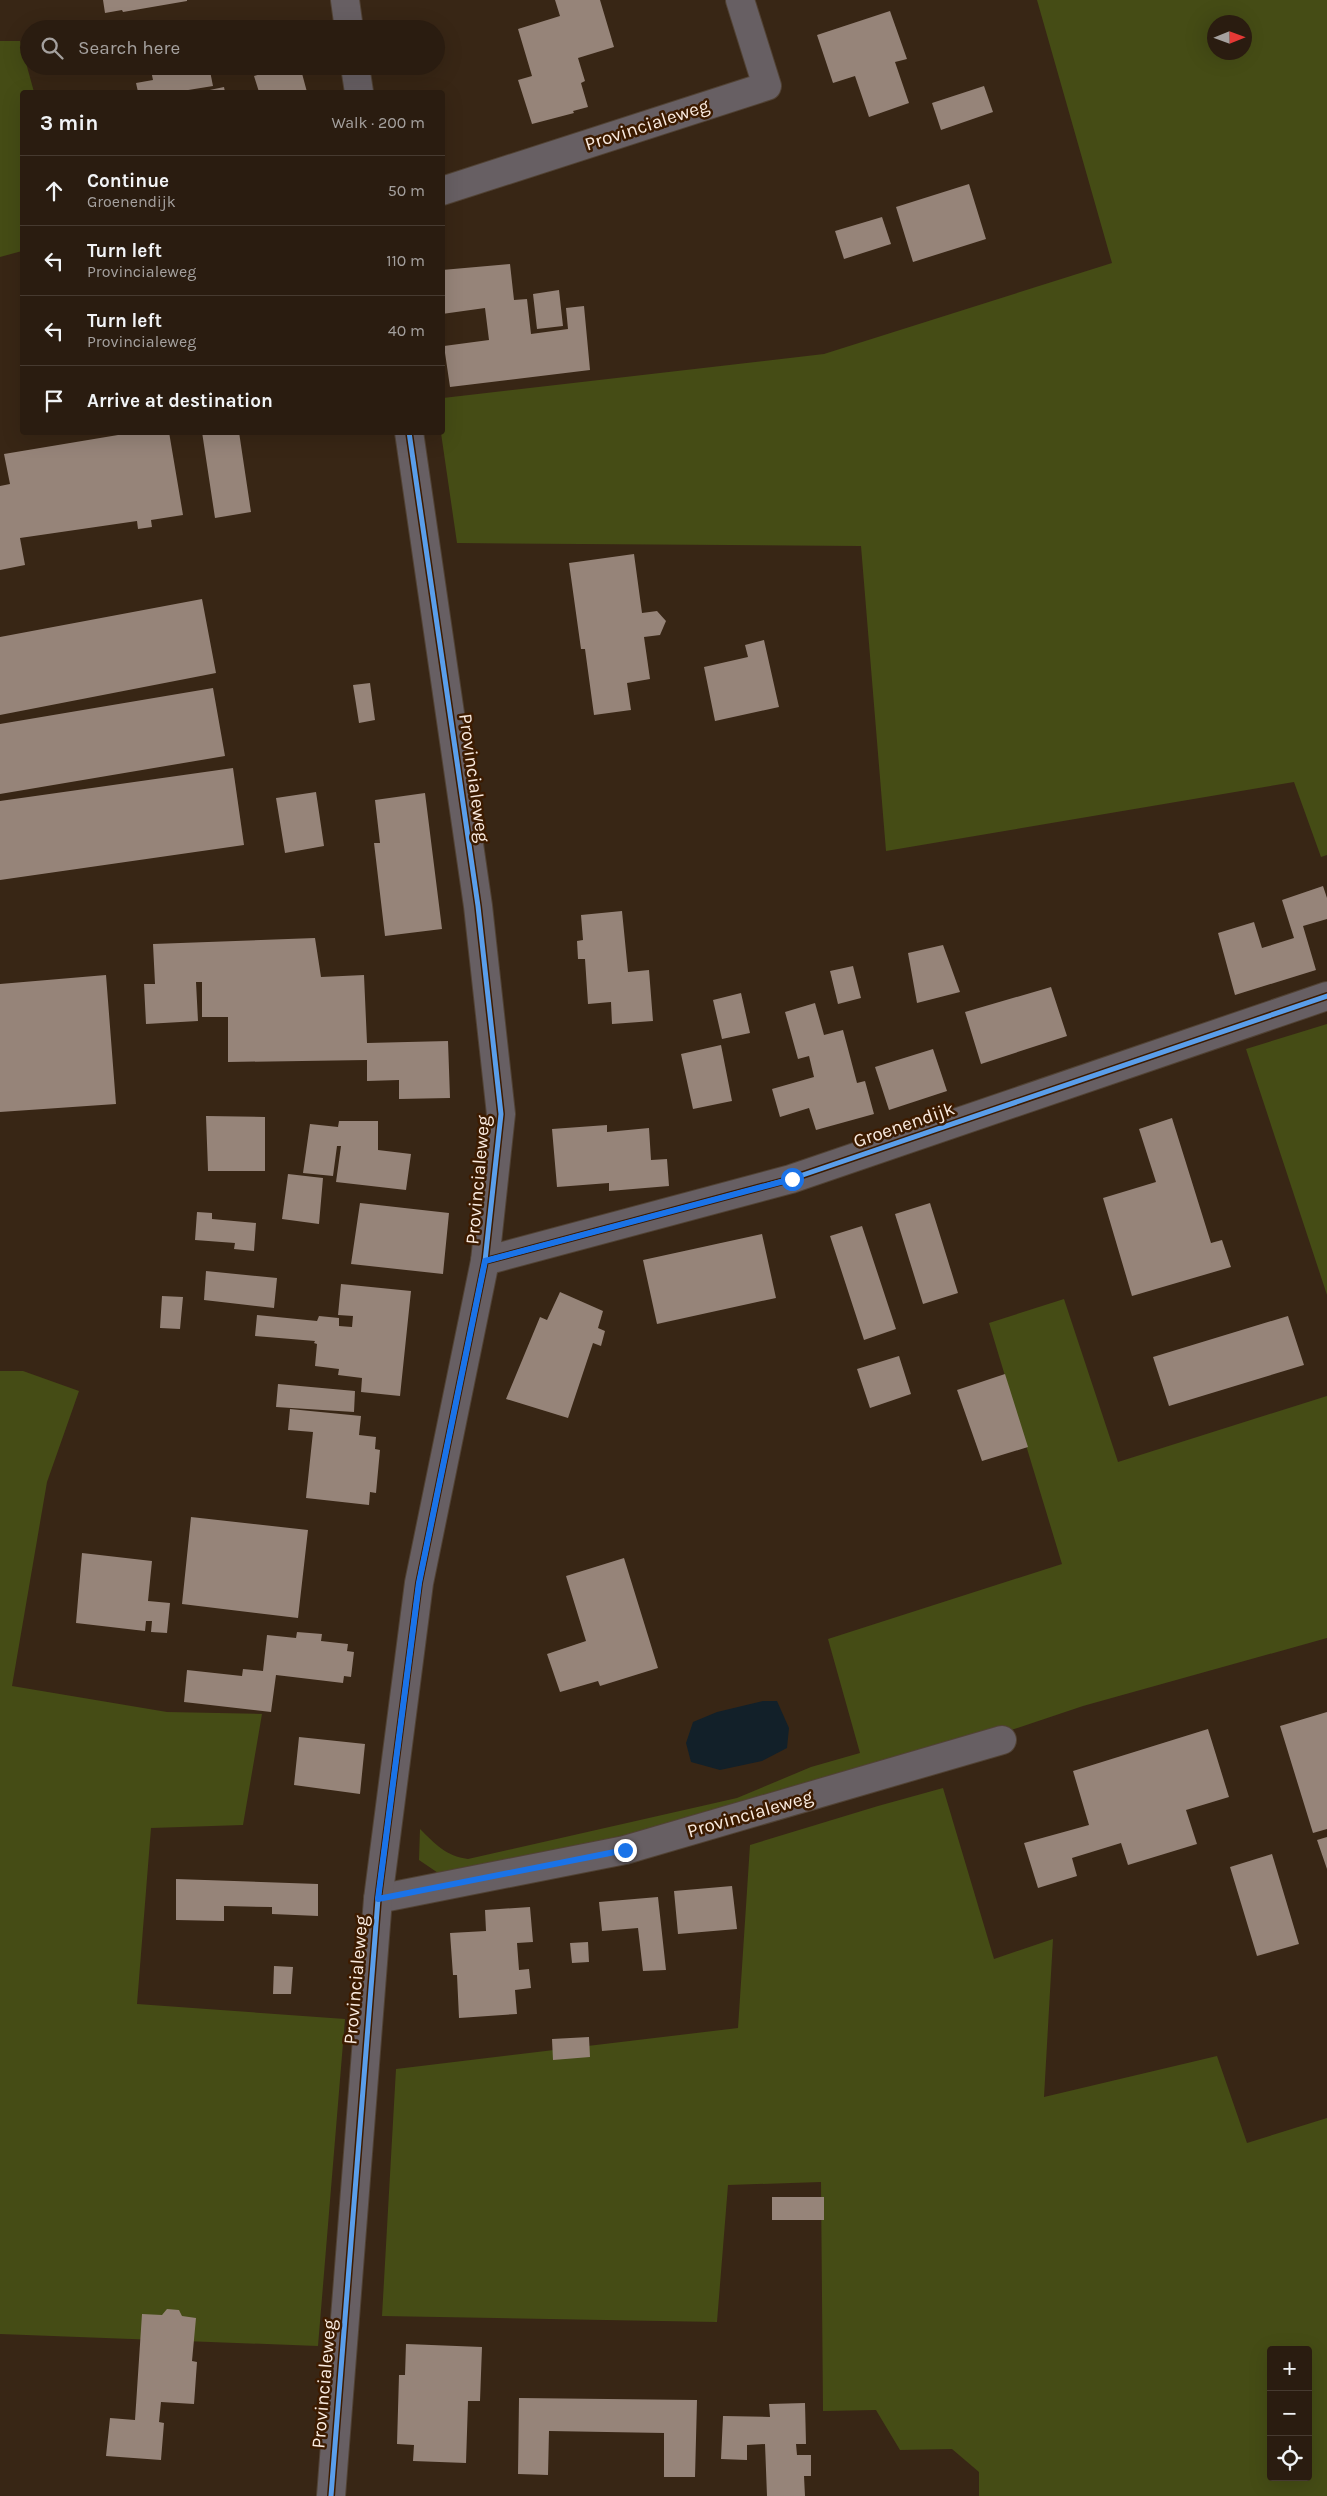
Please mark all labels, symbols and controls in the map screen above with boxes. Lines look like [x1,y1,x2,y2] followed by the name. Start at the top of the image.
[1207,15,1252,60] north arrow
[20,20,445,75] search box
[38,34,66,62] icon: search
[78,37,180,59] text: Search here
[582,94,712,156] street label: Provincialeweg
[40,111,98,135] text: 3 min
[331,113,425,132] text: Walk · 200 m
[87,170,169,192] text: Continue
[40,177,68,205] icon: ahead
[388,181,425,200] text: 50 m
[87,192,176,211] text: Groenendijk
[87,240,162,262] text: Turn left
[40,247,68,275] icon: left
[386,251,425,270] text: 110 m
[87,262,196,281] text: Provincialeweg
[87,310,162,332] text: Turn left
[40,317,68,345] icon: left
[388,321,425,340] text: 40 m
[87,332,196,351] text: Provincialeweg
[40,387,68,415] icon: arrive
[87,390,273,412] text: Arrive at destination
[454,712,494,844] street label: Provincialeweg
[851,1097,958,1153] street label: Groenendijk
[461,1114,495,1246] street label: Provincialeweg
[781,1168,804,1191] route start
[685,1785,816,1842] street label: Provincialeweg
[614,1839,637,1862] route end
[339,1914,373,2046] street label: Provincialeweg
[307,2318,341,2450] street label: Provincialeweg
[1267,2346,1312,2481] map controls
[1267,2346,1312,2391] button: +
[1267,2391,1312,2436] button: −
[1267,2436,1312,2481] button: locate

